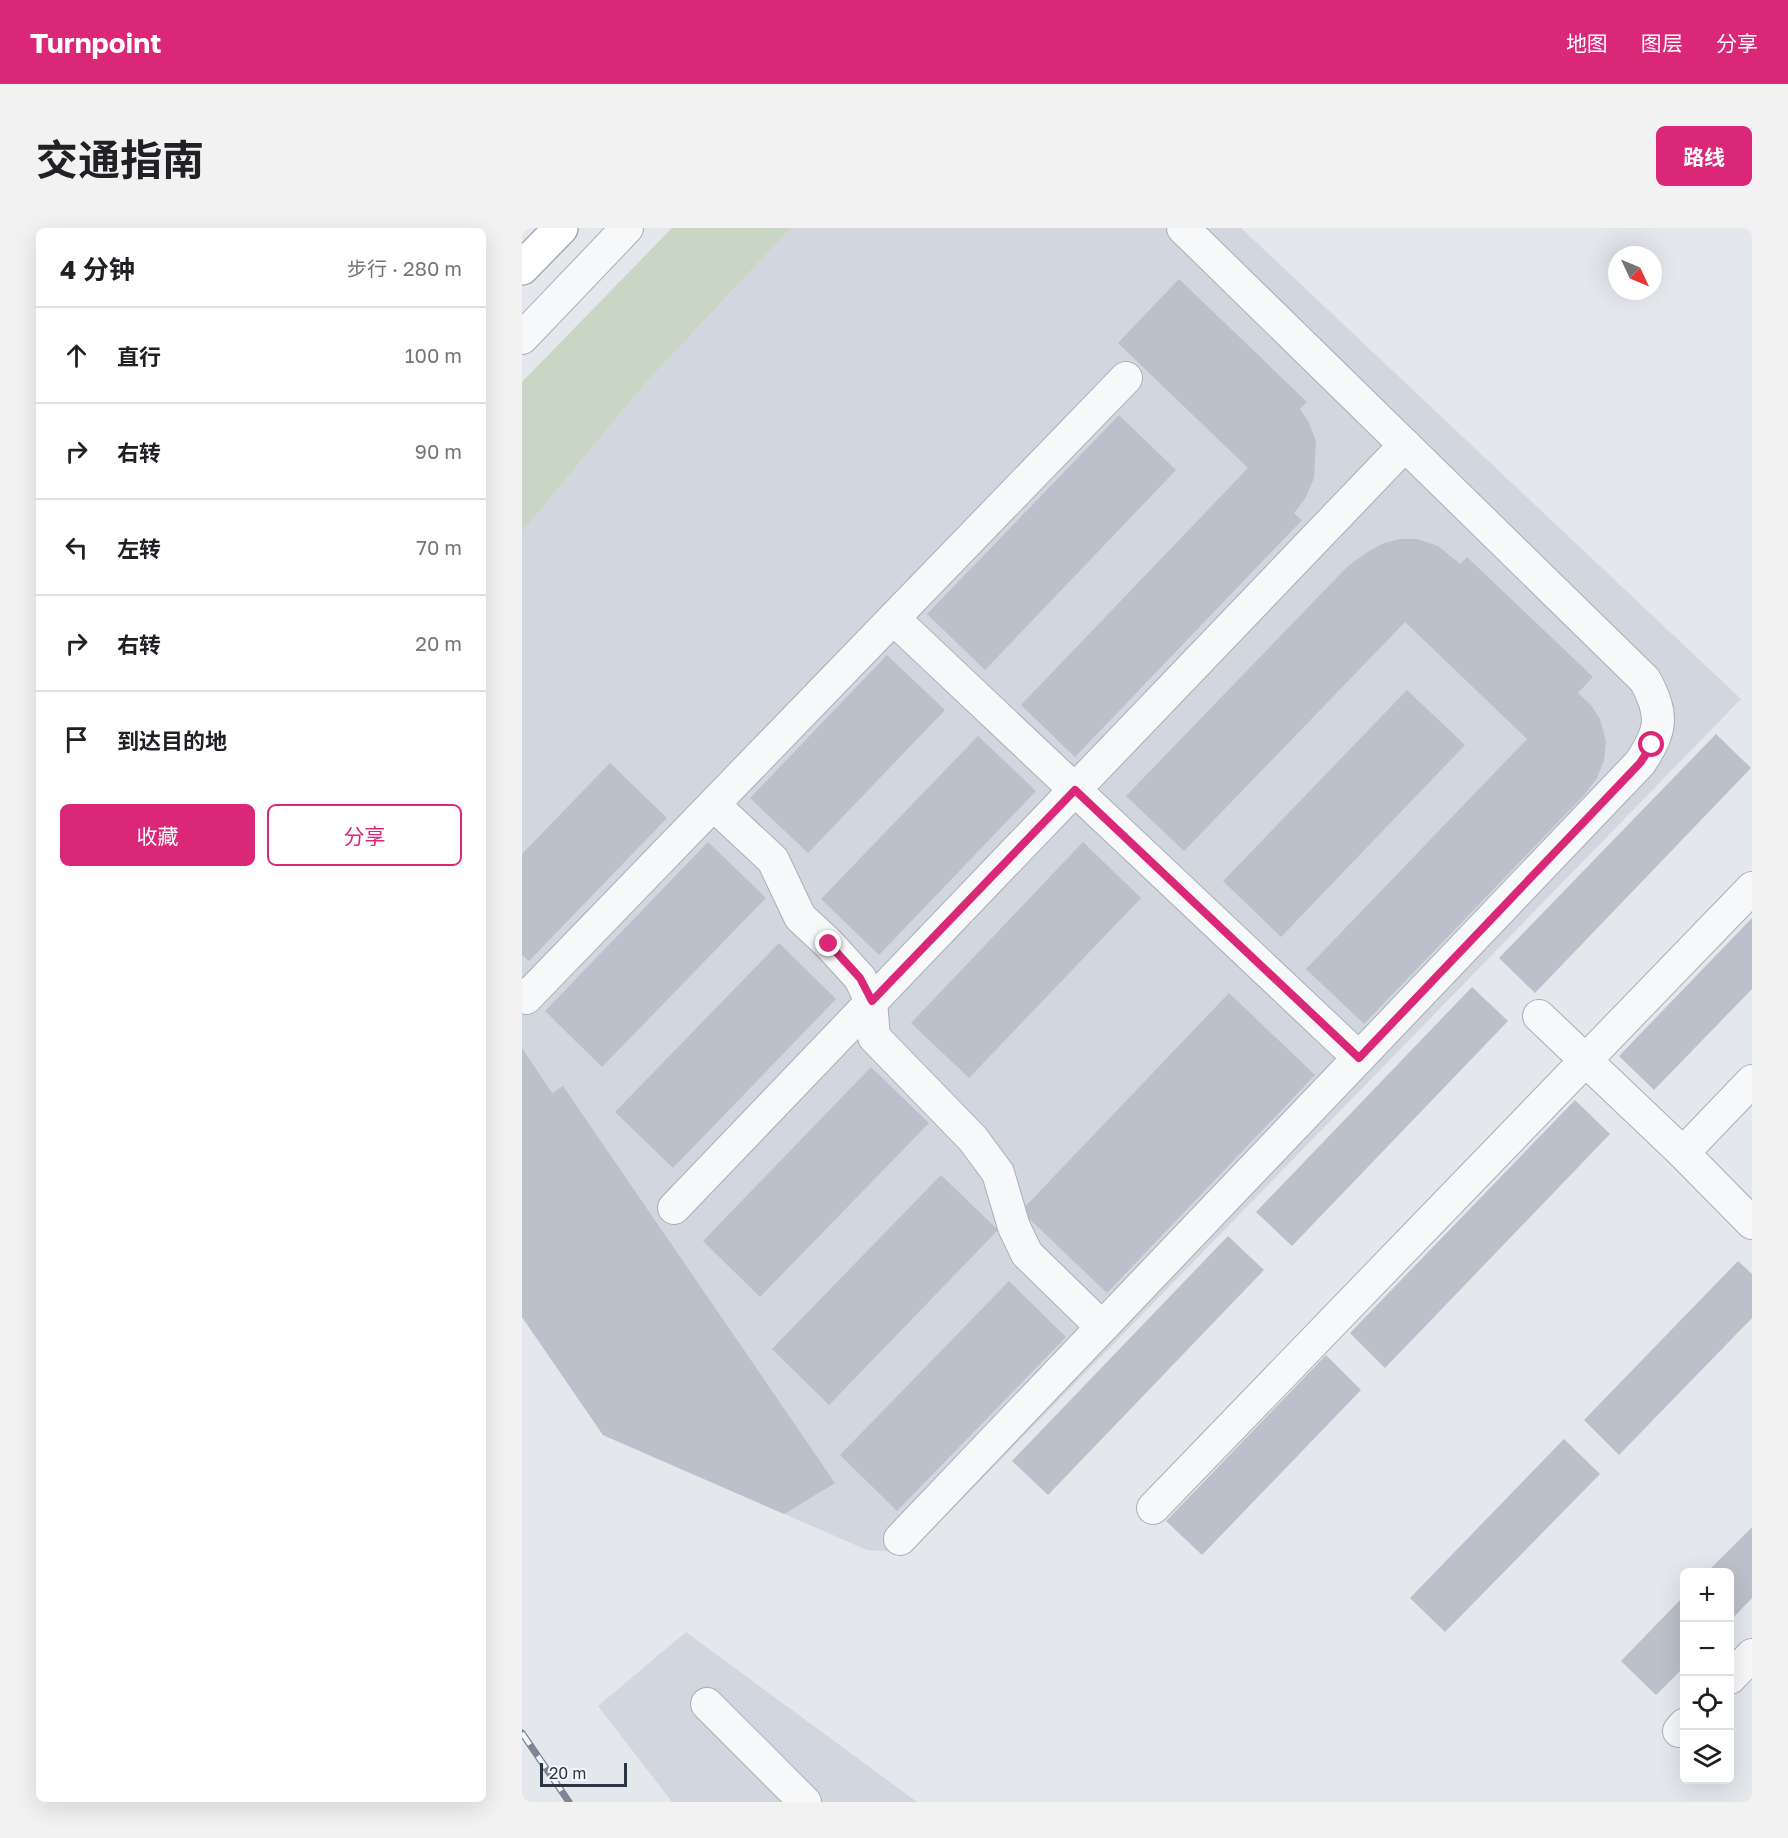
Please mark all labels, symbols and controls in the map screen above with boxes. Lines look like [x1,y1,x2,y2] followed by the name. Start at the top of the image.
[30,26,161,59] text: Turnpoint
[1566,30,1608,56] text: 地图
[1641,30,1683,56] text: 图层
[1716,30,1758,56] text: 分享
[1656,126,1752,186] button: 路线
[36,134,204,184] text: 交通指南
[1608,246,1662,300] north arrow
[60,254,135,285] text: 4 分钟
[347,256,462,280] text: 步行 · 280 m
[60,339,93,372] icon: ahead
[117,343,161,370] text: 直行
[405,343,462,367] text: 100 m
[60,435,93,468] icon: right
[117,439,161,466] text: 右转
[415,439,462,463] text: 90 m
[60,531,93,564] icon: left
[117,535,161,562] text: 左转
[416,535,462,559] text: 70 m
[60,627,93,660] icon: right
[117,631,161,658] text: 右转
[415,631,462,655] text: 20 m
[60,723,93,756] icon: arrive
[117,727,227,754] text: 到达目的地
[1638,731,1664,757] route start
[60,804,255,866] button: 收藏
[267,804,462,866] button: 分享
[815,930,841,956] route end
[1680,1568,1734,1784] map controls
[1680,1568,1734,1622] button: +
[1680,1622,1734,1676] button: −
[1680,1676,1734,1730] button: locate
[1680,1730,1734,1784] button: layers
[540,1760,627,1788] scale bar
[549,1763,586,1783] text: 20 m

